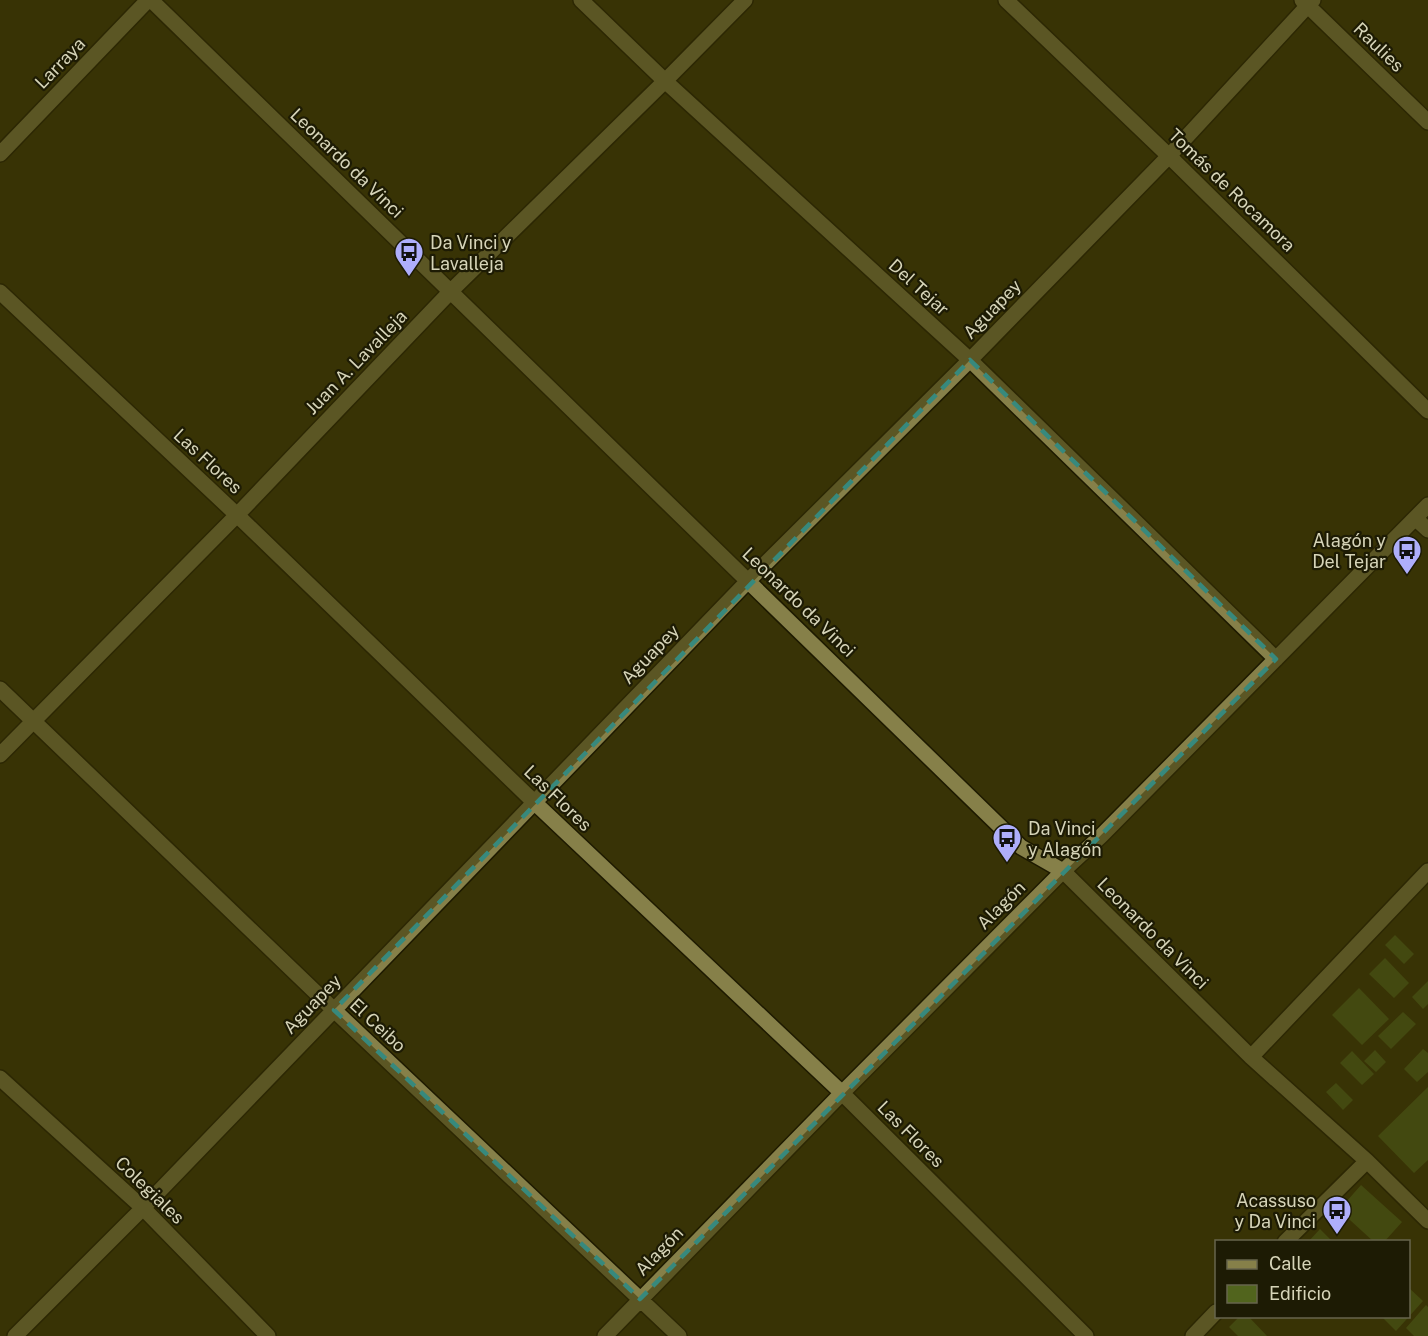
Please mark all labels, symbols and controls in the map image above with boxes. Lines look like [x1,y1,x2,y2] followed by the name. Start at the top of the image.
[1350,18,1408,76] street label: Raulies
[31,33,89,93] street label: Larraya
[286,104,408,222] street label: Leonardo da Vinci
[1164,124,1300,256] street label: Tomás de Rocamora
[430,232,512,274] place label: Da Vinci y Lavalleja
[393,236,425,278] bus stop icon: Da Vinci y Lavalleja
[885,254,953,320] street label: Del Tejar
[959,275,1026,343] street label: Aguapey
[301,305,411,419] street label: Juan A. Lavalleja
[170,424,246,498] street label: Las Flores
[1312,530,1386,572] place label: Alagón y Del Tejar
[1391,534,1423,576] bus stop icon: Alagón y Del Tejar
[738,543,860,661] street label: Leonardo da Vinci
[617,620,684,688] street label: Aguapey
[520,761,596,835] street label: Las Flores
[1028,818,1102,860] place label: Da Vinci y Alagón
[991,822,1023,864] bus stop icon: Da Vinci y Alagón
[1093,873,1213,993] street label: Leonardo da Vinci
[973,877,1029,933] street label: Alagón
[279,970,346,1038] street label: Aguapey
[346,994,410,1056] street label: El Ceibo
[873,1096,949,1172] street label: Las Flores
[111,1152,189,1228] street label: Colegiales
[1234,1190,1316,1232] place label: Acassuso y Da Vinci
[1321,1194,1353,1236] bus stop icon: Acassuso y Da Vinci
[631,1222,687,1280] street label: Alagón
[1215,1240,1410,1318] legend
[1269,1253,1312,1274] text: Calle
[1269,1283,1331,1304] text: Edificio

